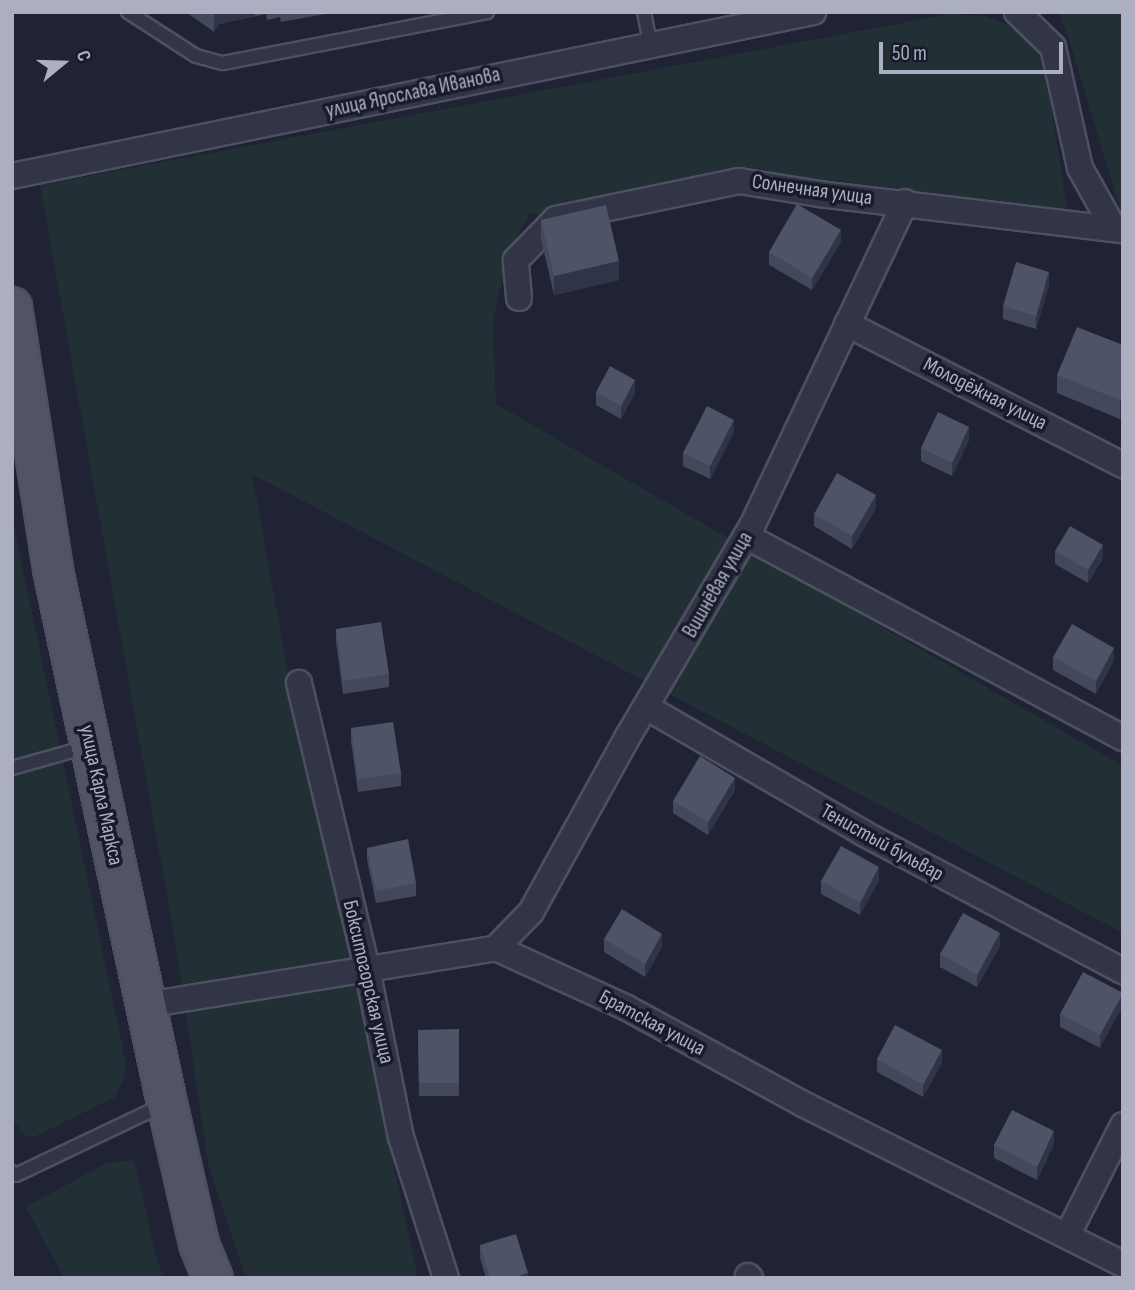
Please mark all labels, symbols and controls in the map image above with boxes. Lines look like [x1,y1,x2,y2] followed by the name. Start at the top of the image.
[28,28,98,98] north arrow
[883,28,1067,72] scale bar
[892,41,927,66] text: 50 m
[71,48,96,64] text: С
[324,62,502,124] street label: улица Ярослава Иванова
[750,169,874,211] street label: Солнечная улица
[919,352,1051,436] street label: Молодёжная улица
[678,528,758,642] street label: Вишнёвая улица
[74,723,128,867] street label: улица Карла Маркса
[816,799,948,887] street label: Тенистый бульвар
[337,898,399,1066] street label: Бокситогорская улица
[595,985,709,1061] street label: Братская улица

